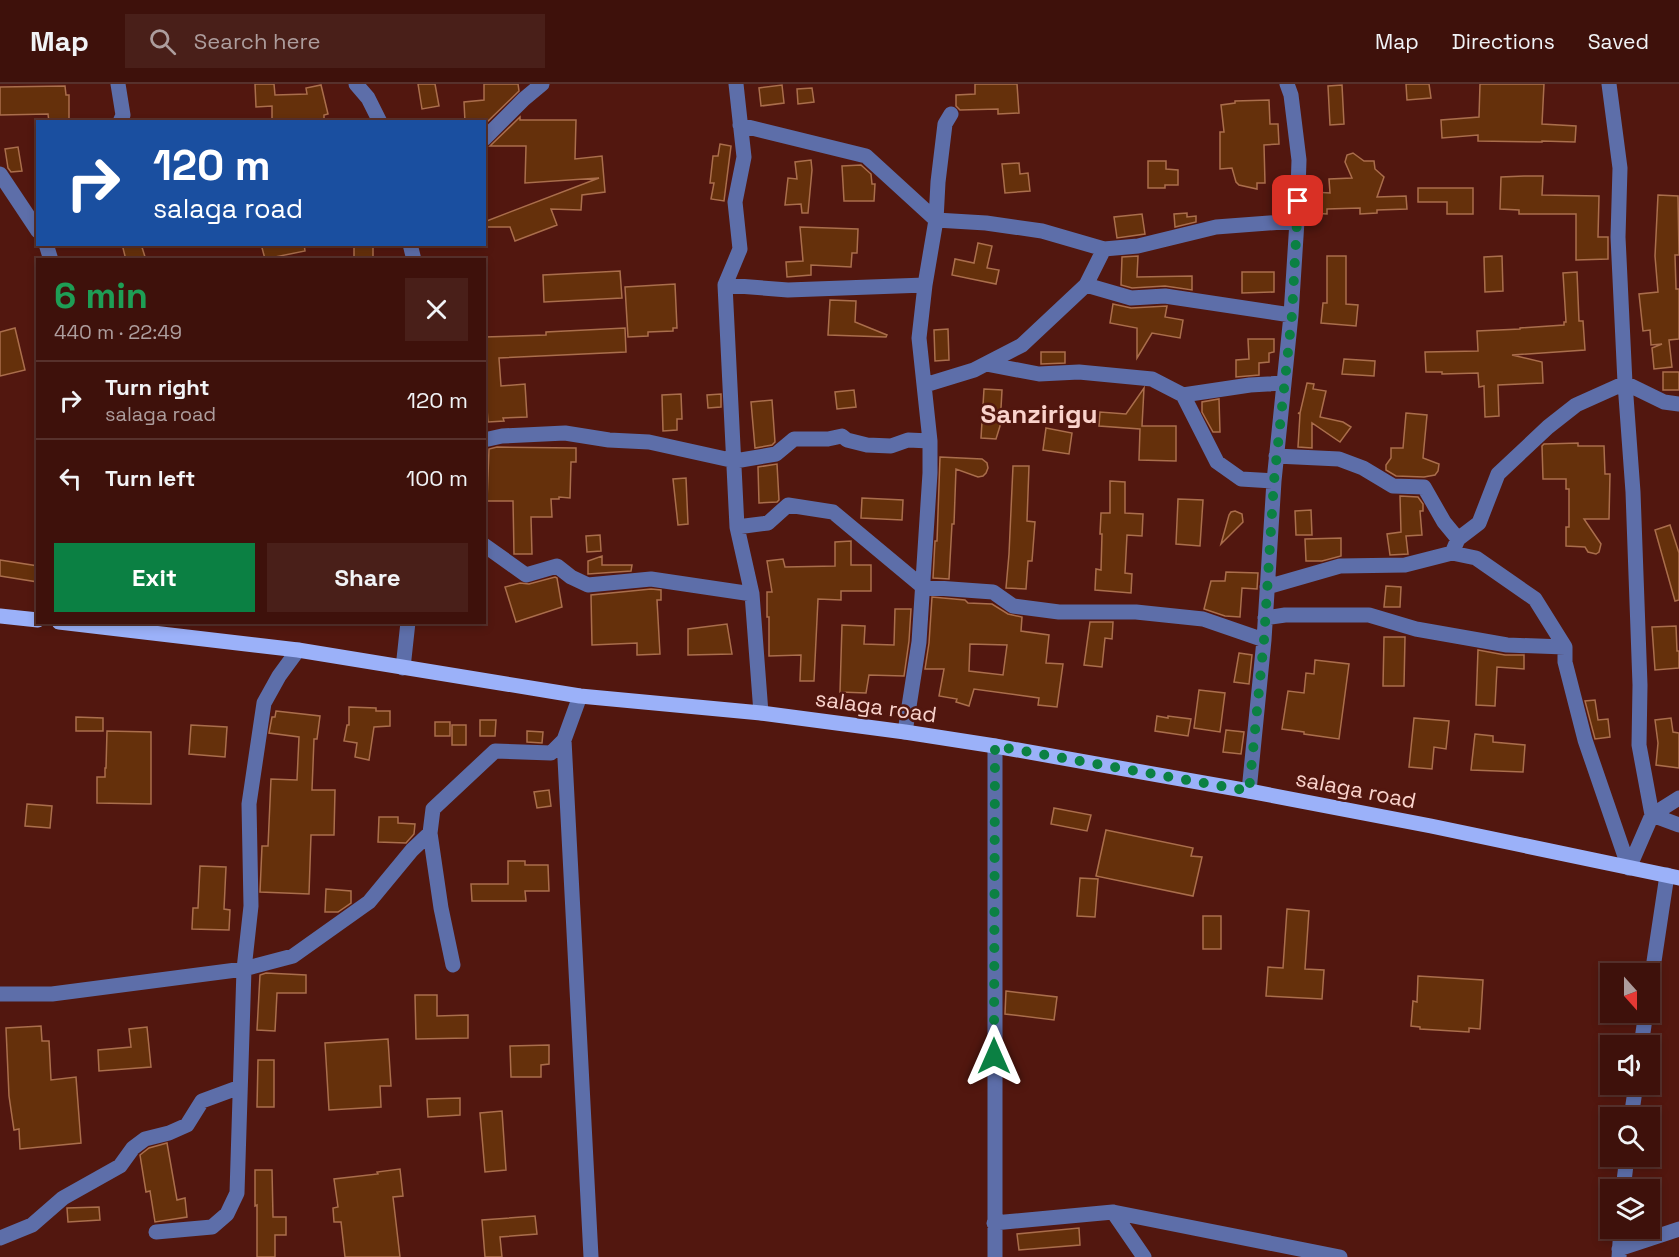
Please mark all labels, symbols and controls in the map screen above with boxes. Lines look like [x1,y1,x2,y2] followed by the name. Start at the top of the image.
[125,14,545,68] search box
[30,23,89,59] text: Map
[146,25,179,58] icon: search
[194,27,321,55] text: Search here
[1375,28,1419,55] text: Map
[1452,28,1555,55] text: Directions
[1588,28,1649,55] text: Saved
[153,139,271,192] text: 120 m
[54,144,132,222] icon: right
[1272,175,1323,226] pin
[1281,184,1314,217] icon: arrive
[153,191,303,226] text: salaga road
[54,273,148,319] text: 6 min
[405,278,468,341] button: close
[54,319,182,345] text: 440 m · 22:49
[105,373,210,401] text: Turn right
[54,384,87,417] icon: right
[407,386,468,414] text: 120 m
[980,397,1098,431] district label: Sanzirigu
[105,401,216,427] text: salaga road
[54,462,87,495] icon: left
[105,464,195,492] text: Turn left
[406,464,468,492] text: 100 m
[54,543,255,612] button: Exit
[267,543,468,612] button: Share
[813,684,939,728] street label: salaga road
[1293,764,1419,814] street label: salaga road
[1600,963,1660,1023] north arrow
[1600,963,1660,1239] map controls
[962,1024,1026,1088] position arrow
[1600,1035,1660,1095] button: sound
[1600,1107,1660,1167] button: search
[1600,1179,1660,1239] button: layers

